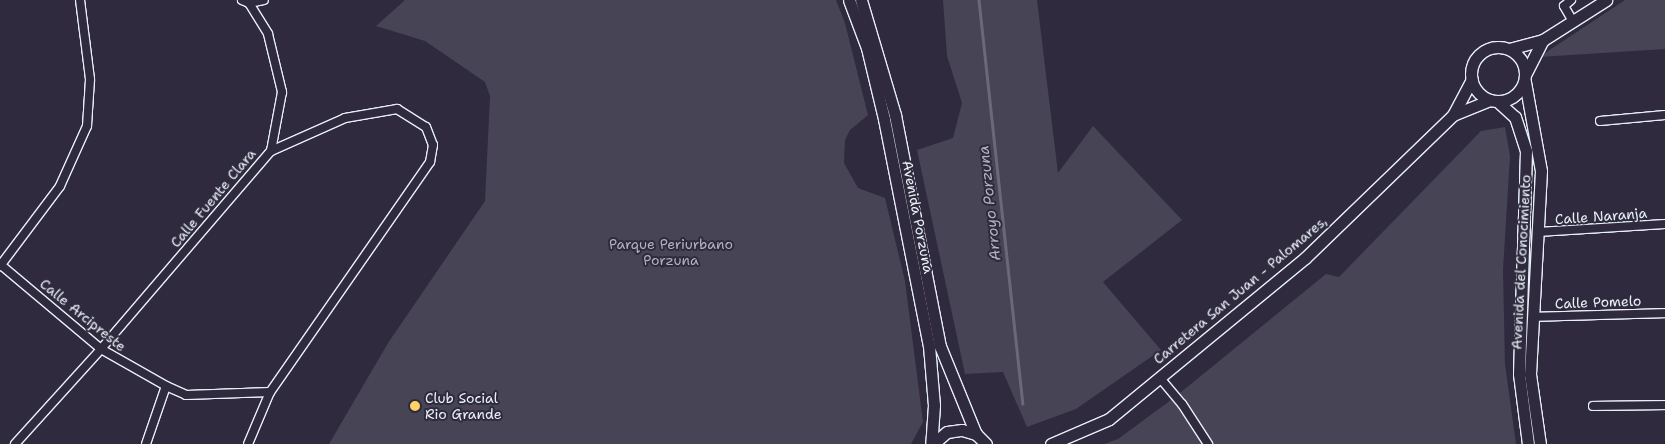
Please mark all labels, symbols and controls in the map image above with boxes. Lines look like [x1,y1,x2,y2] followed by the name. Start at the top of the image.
[975,144,1005,262] water label: Arroyo Porzuna
[167,145,259,251] street label: Calle Fuente Clara
[899,159,937,275] street label: Avenida Porzuna
[1508,174,1534,350] street label: Avenida del Conocimiento
[1554,204,1648,228] street label: Calle Naranja
[1150,212,1330,368] street label: Carretera San Juan - Palomares,
[609,236,733,268] park label: Parque Periurbano Porzuna
[37,275,129,355] street label: Calle Arcipreste
[1555,292,1641,312] street label: Calle Pomelo
[425,390,502,422] place label: Club Social Rio Grande
[409,400,421,412] marker: Club Social Rio Grande

